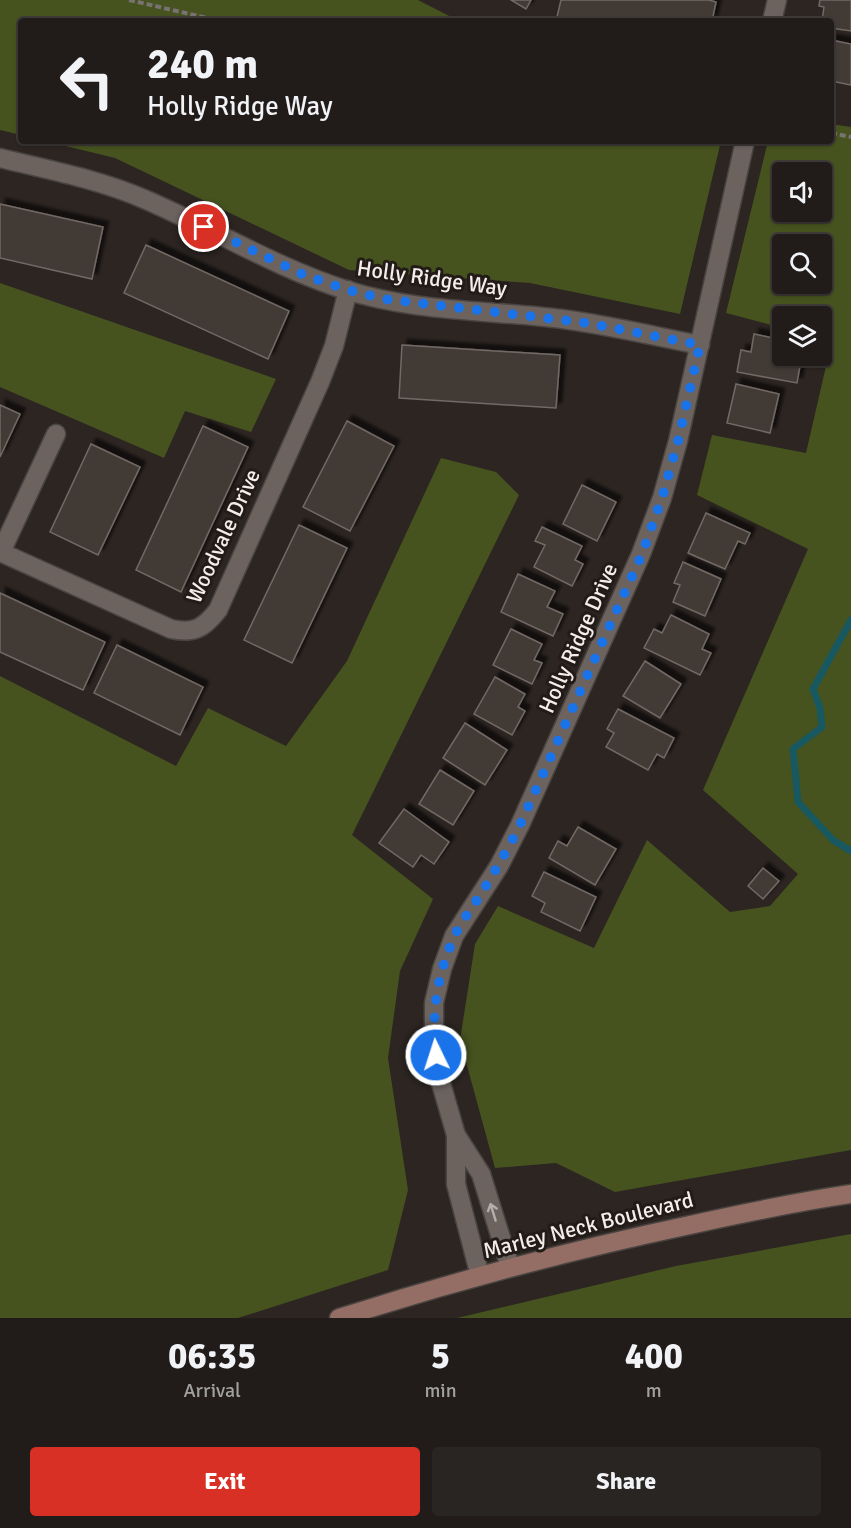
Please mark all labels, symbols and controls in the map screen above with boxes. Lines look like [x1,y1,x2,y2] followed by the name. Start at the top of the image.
[147,39,258,90] text: 240 m
[48,42,126,120] icon: left
[147,90,333,123] text: Holly Ridge Way
[772,162,832,366] map controls
[772,162,832,222] button: sound
[178,201,229,252] pin
[187,210,220,243] icon: arrive
[772,234,832,294] button: search
[355,254,509,302] street label: Holly Ridge Way
[772,306,832,366] button: layers
[180,465,266,607] street label: Woodvale Drive
[533,559,623,717] street label: Holly Ridge Drive
[404,1023,468,1087] position arrow
[480,1186,696,1264] street label: Marley Neck Boulevard
[487,1202,498,1221] one-way arrow
[168,1334,256,1379] text: 06:35
[431,1334,450,1379] text: 5
[625,1334,683,1379] text: 400
[183,1378,241,1403] text: Arrival
[424,1378,457,1403] text: min
[646,1378,662,1403] text: m
[30,1447,420,1516] button: Exit
[432,1447,821,1516] button: Share

